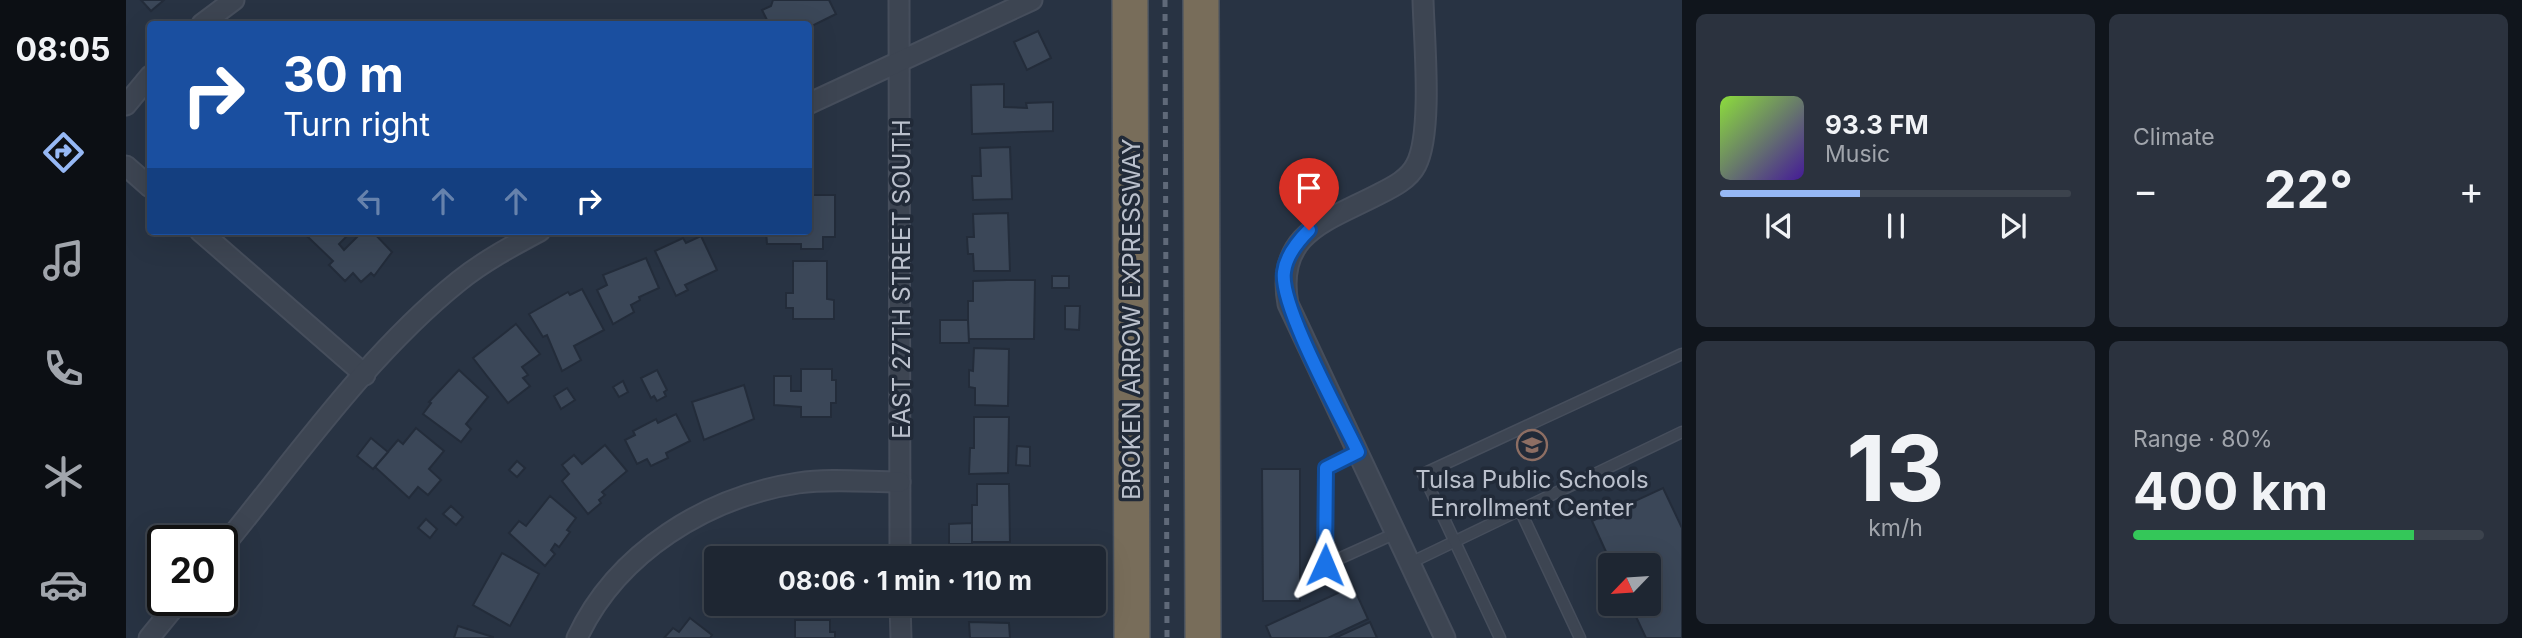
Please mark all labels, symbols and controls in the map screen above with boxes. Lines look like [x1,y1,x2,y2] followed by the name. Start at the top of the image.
[15,30,111,69] text: 08:05
[283,45,404,104] text: 30 m
[168,49,259,140] icon: right
[283,105,430,144] text: Turn right
[1825,109,1929,140] text: 93.3 FM
[887,119,916,439] street label: EAST 27TH STREET SOUTH
[2133,123,2215,151] text: Climate
[39,128,88,177] icon: directions
[1117,138,1146,500] street label: BROKEN ARROW EXPRESSWAY
[1825,140,1890,168] text: Music
[1279,158,1339,230] pin
[2264,158,2353,221] text: 22°
[2133,167,2158,213] text: −
[2459,167,2484,213] text: +
[1290,169,1328,207] icon: arrive
[351,182,389,220] icon: left
[424,182,462,220] icon: ahead
[497,182,535,220] icon: ahead
[570,182,608,220] icon: right
[1760,207,1798,245] icon: previous
[1877,207,1915,245] icon: pause
[1994,207,2032,245] icon: next
[39,236,88,285] icon: music
[39,344,88,393] icon: phone
[1847,413,1944,523] text: 13
[2133,425,2273,453] text: Range · 80%
[1515,428,1549,462] school or university icon: Tulsa Public Schools Enrollment Center
[39,452,88,501] icon: climate
[2133,460,2328,523] text: 400 km
[1415,465,1649,522] place label: Tulsa Public Schools Enrollment Center
[1868,514,1923,542] text: km/h
[147,525,238,616] speed limit sign: 20
[1288,528,1362,602] position arrow
[1598,553,1661,616] north arrow
[1598,553,1661,616] map controls
[39,560,88,609] icon: car
[778,565,1032,596] text: 08:06 · 1 min · 110 m

